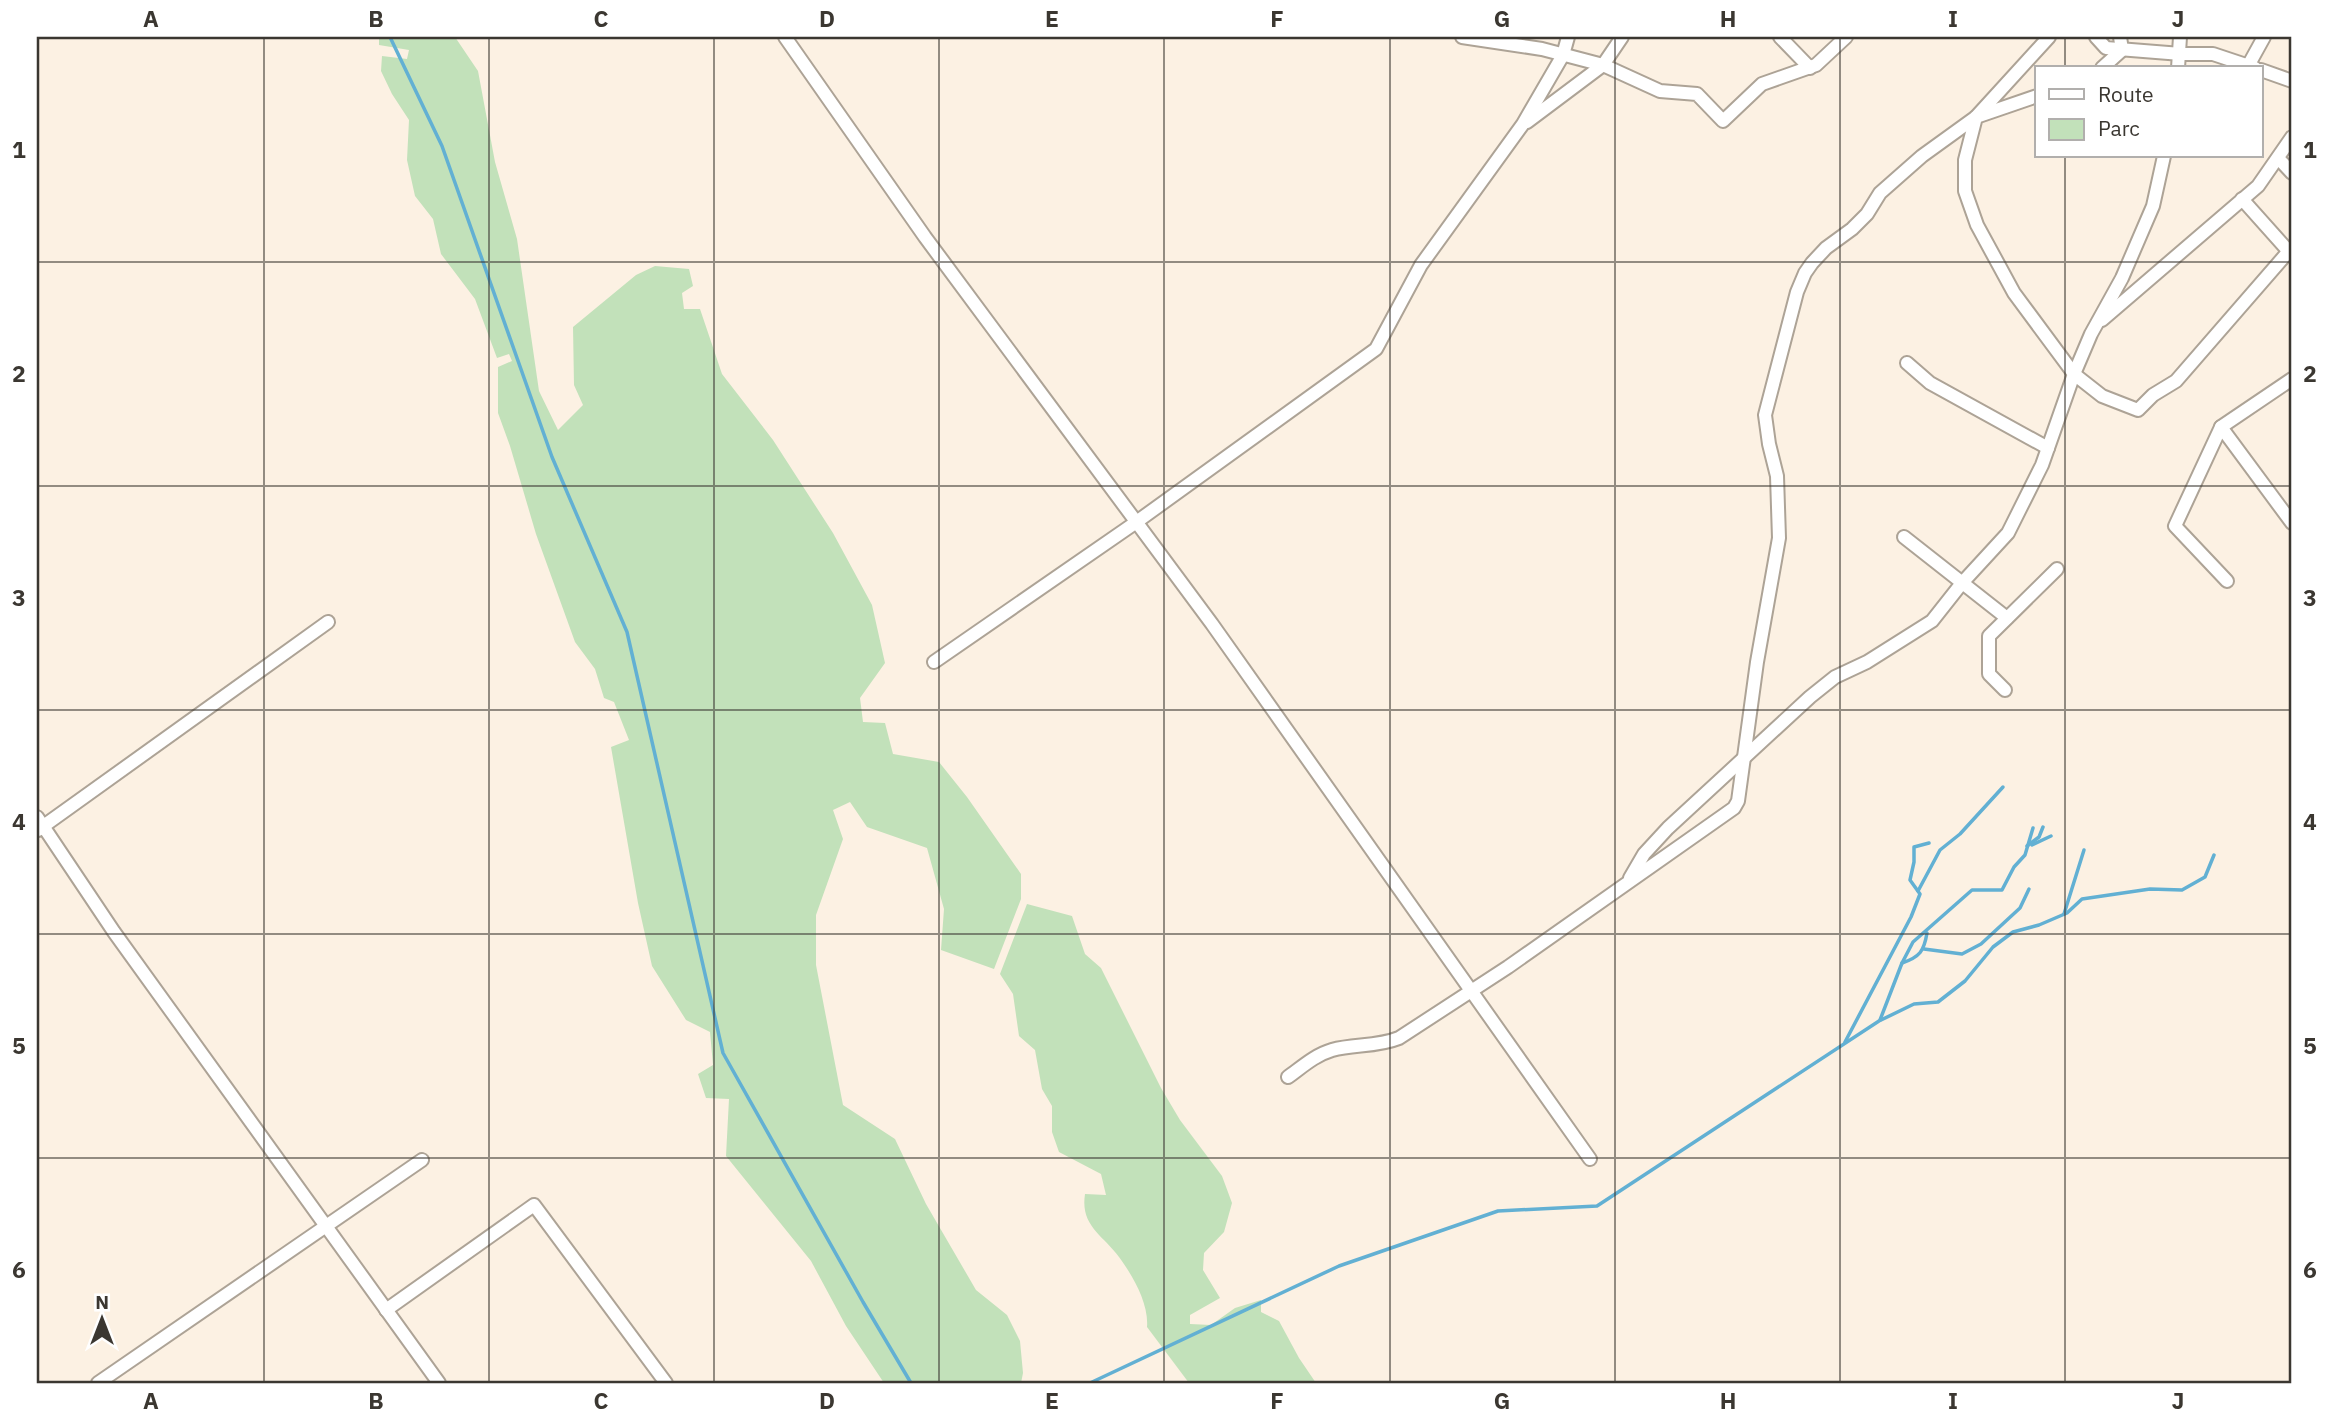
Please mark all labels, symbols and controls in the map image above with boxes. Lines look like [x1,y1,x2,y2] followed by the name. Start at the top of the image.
[143,3,159,33] text: A
[368,3,384,33] text: B
[594,3,609,33] text: C
[819,3,835,33] text: D
[1045,3,1059,33] text: E
[1270,3,1284,33] text: F
[1494,3,1510,33] text: G
[1720,3,1736,33] text: H
[1948,3,1958,33] text: I
[2172,3,2184,33] text: J
[2035,66,2262,158] legend
[2098,80,2154,108] text: Route
[2098,114,2140,142] text: Parc
[12,134,26,164] text: 1
[2303,134,2317,164] text: 1
[12,358,26,388] text: 2
[2303,358,2317,388] text: 2
[12,582,26,612] text: 3
[2303,582,2317,612] text: 3
[12,806,26,836] text: 4
[2303,806,2317,836] text: 4
[12,1030,26,1060] text: 5
[2303,1030,2317,1060] text: 5
[12,1254,26,1284] text: 6
[2303,1254,2317,1284] text: 6
[66,1284,136,1354] north arrow
[95,1290,109,1314] text: N
[143,1385,159,1415] text: A
[368,1385,384,1415] text: B
[594,1385,609,1415] text: C
[819,1385,835,1415] text: D
[1045,1385,1059,1415] text: E
[1270,1385,1284,1415] text: F
[1494,1385,1510,1415] text: G
[1720,1385,1736,1415] text: H
[1948,1385,1958,1415] text: I
[2172,1385,2184,1415] text: J

